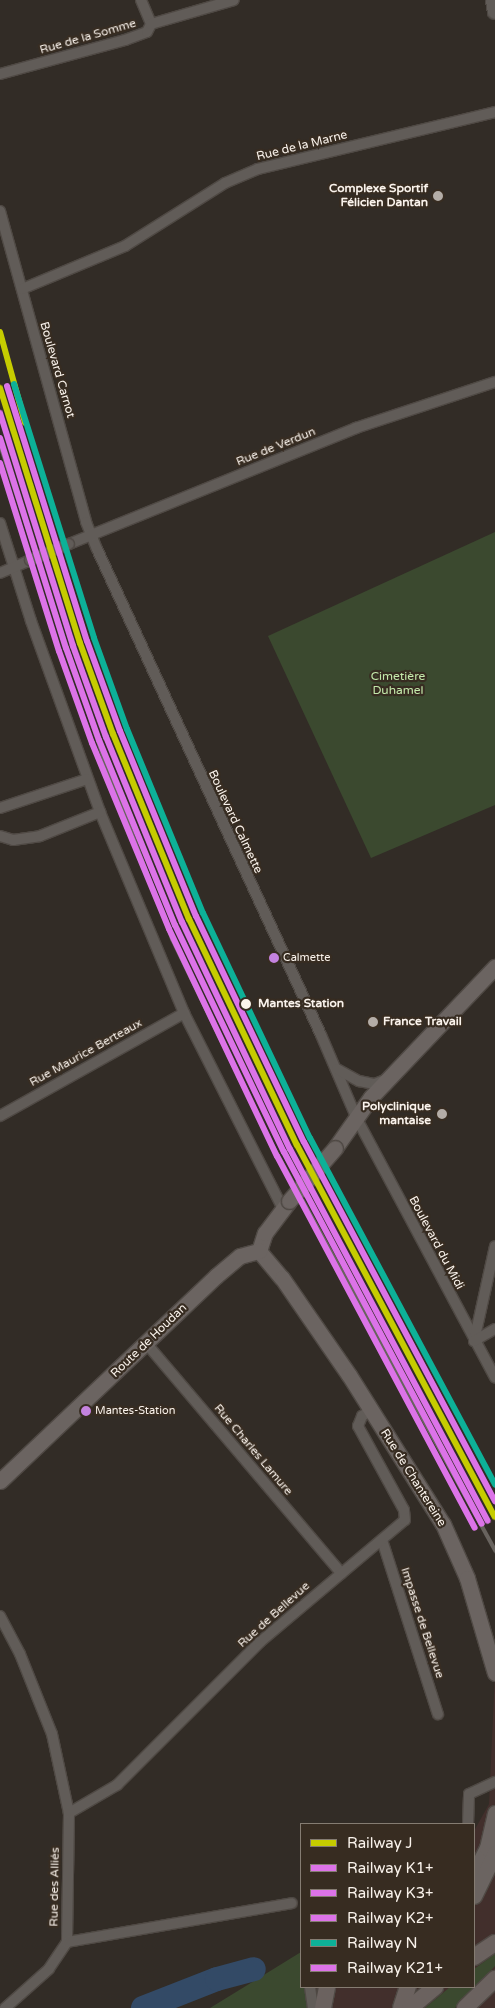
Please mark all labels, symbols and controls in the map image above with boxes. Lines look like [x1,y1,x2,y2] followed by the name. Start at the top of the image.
[38,16,138,58] street label: Rue de la Somme
[255,128,349,164] street label: Rue de la Marne
[329,182,428,210] place label: Complexe Sportif Félicien Dantan
[432,190,444,202] marker: Complexe Sportif Félicien Dantan
[36,320,78,420] street label: Boulevard Carnot
[234,425,318,469] street label: Rue de Verdun
[371,670,425,698] park label: Cimetière Duhamel
[205,768,265,876] street label: Boulevard Calmette
[283,951,330,965] place label: Calmette
[269,953,279,963] marker: Calmette
[238,996,254,1012] marker: Mantes Station
[258,997,344,1011] place label: Mantes Station
[383,1015,462,1029] place label: France Travail
[27,1016,145,1090] street label: Rue Maurice Berteaux
[367,1016,379,1028] marker: France Travail
[362,1100,431,1128] place label: Polyclinique mantaise
[435,1107,449,1121] marker: Polyclinique mantaise
[405,1194,467,1292] street label: Boulevard du Midi
[108,1301,190,1381] street label: Route de Houdan
[211,1401,295,1499] street label: Rue Charles Lamure
[95,1404,175,1418] place label: Mantes-Station
[81,1406,91,1416] marker: Mantes-Station
[377,1427,449,1529] street label: Rue de Chantereine
[397,1566,447,1680] street label: Impasse de Bellevue
[235,1579,313,1651] street label: Rue de Bellevue
[300,1823,475,1988] legend
[347,1834,413,1852] text: Railway J
[47,1847,63,1927] street label: Rue des Alliés
[347,1859,434,1877] text: Railway K1+
[347,1884,434,1902] text: Railway K3+
[347,1909,434,1927] text: Railway K2+
[347,1934,418,1952] text: Railway N
[347,1959,443,1977] text: Railway K21+

